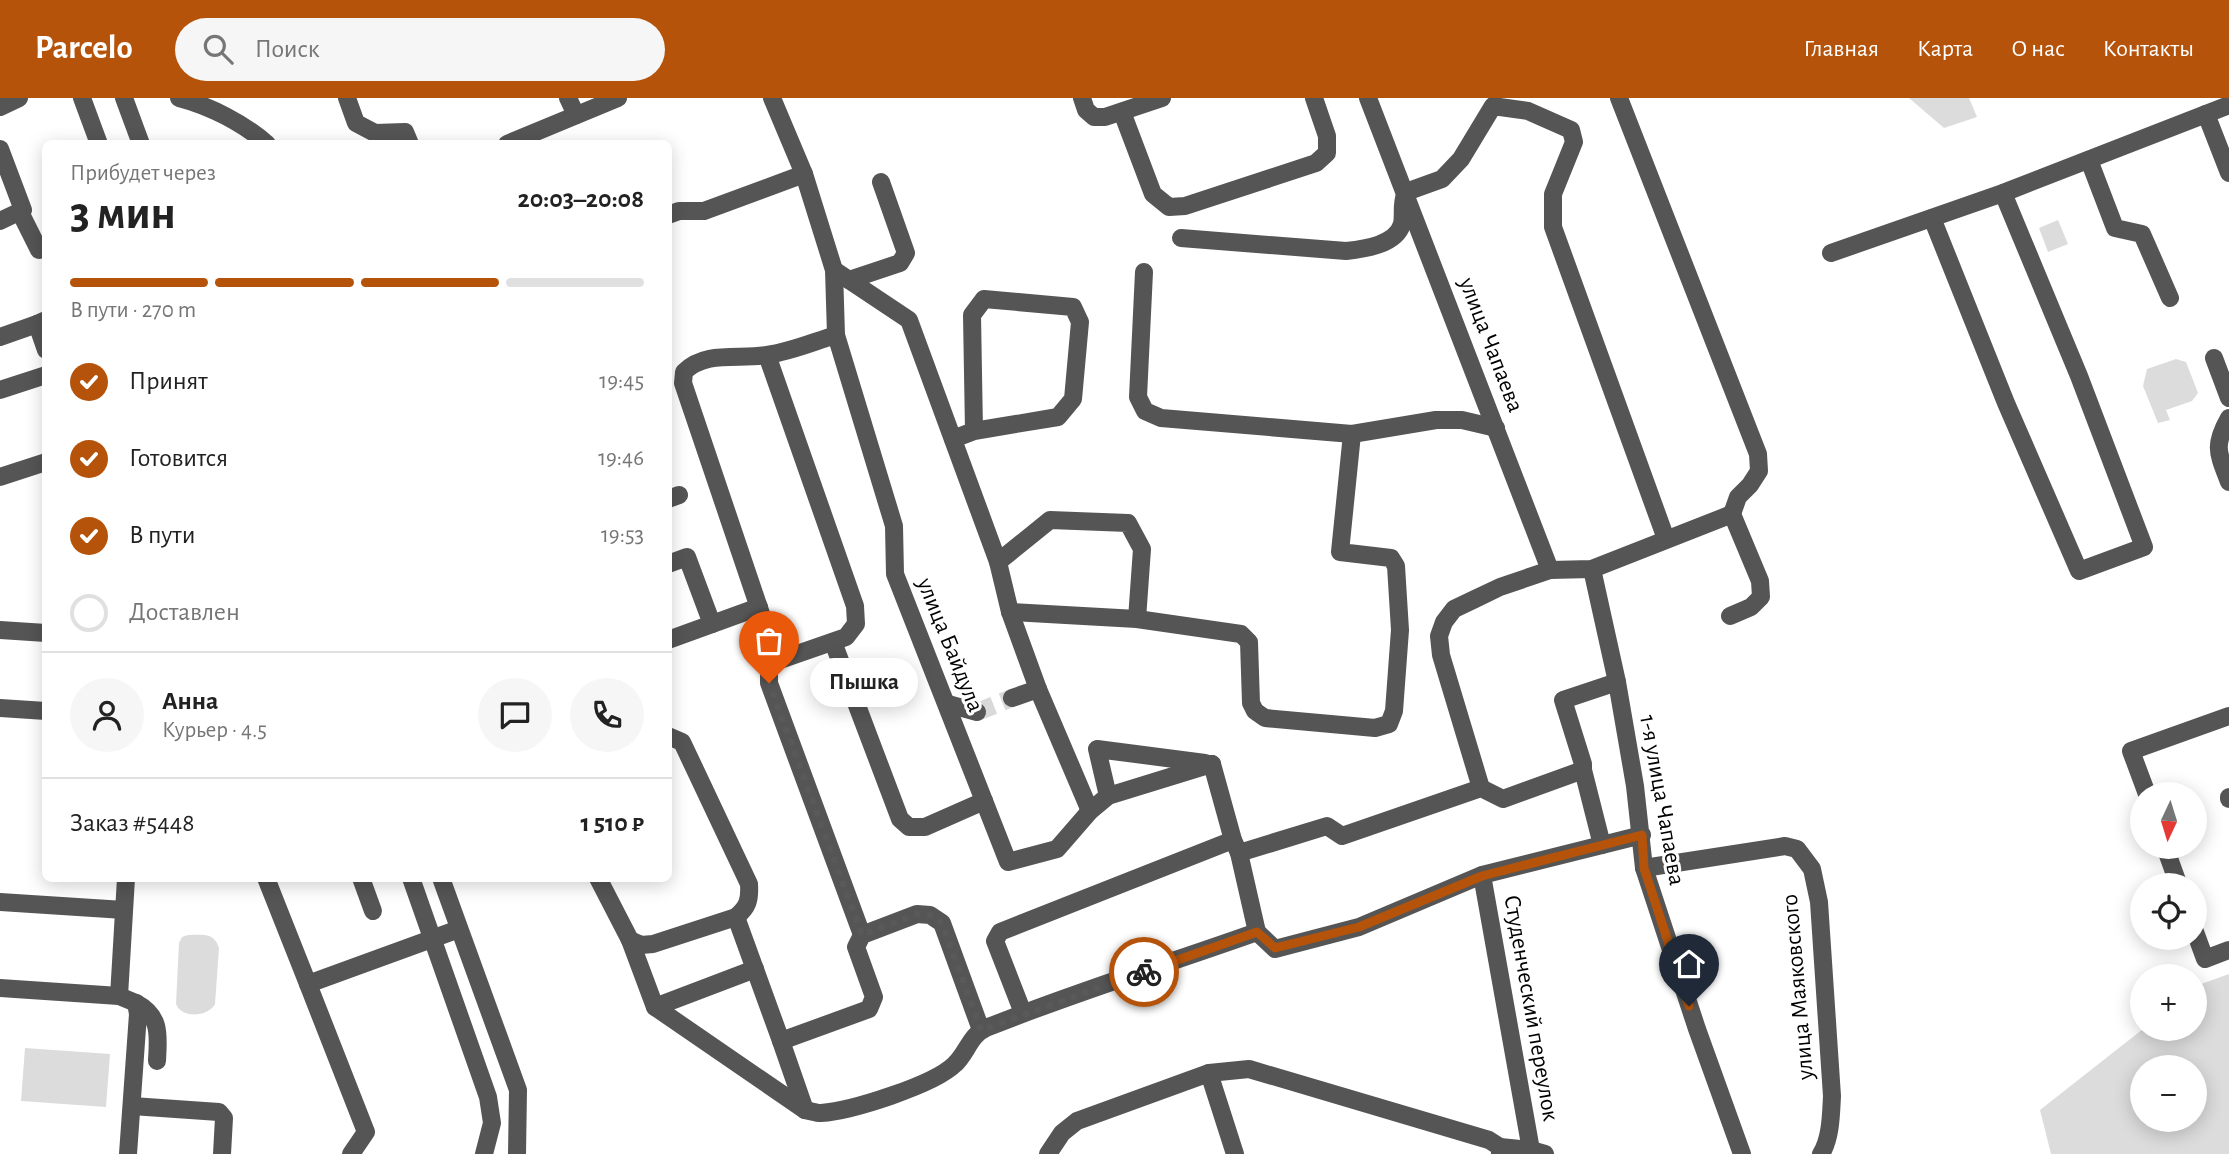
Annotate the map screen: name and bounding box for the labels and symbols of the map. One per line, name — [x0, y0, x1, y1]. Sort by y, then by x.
street label: улица Чапаева — [1454, 273, 1528, 416]
street label: улица Байдула — [912, 574, 988, 715]
pin — [739, 611, 799, 683]
callout: Пышка — [811, 658, 920, 708]
street label: 1-я улица Чапаева — [1635, 713, 1689, 887]
north arrow — [2130, 782, 2207, 859]
street label: Студенческий переулок — [1499, 893, 1563, 1123]
street label: улица Маяковского — [1778, 893, 1818, 1082]
pin — [1659, 934, 1719, 1006]
courier — [1109, 937, 1179, 1007]

